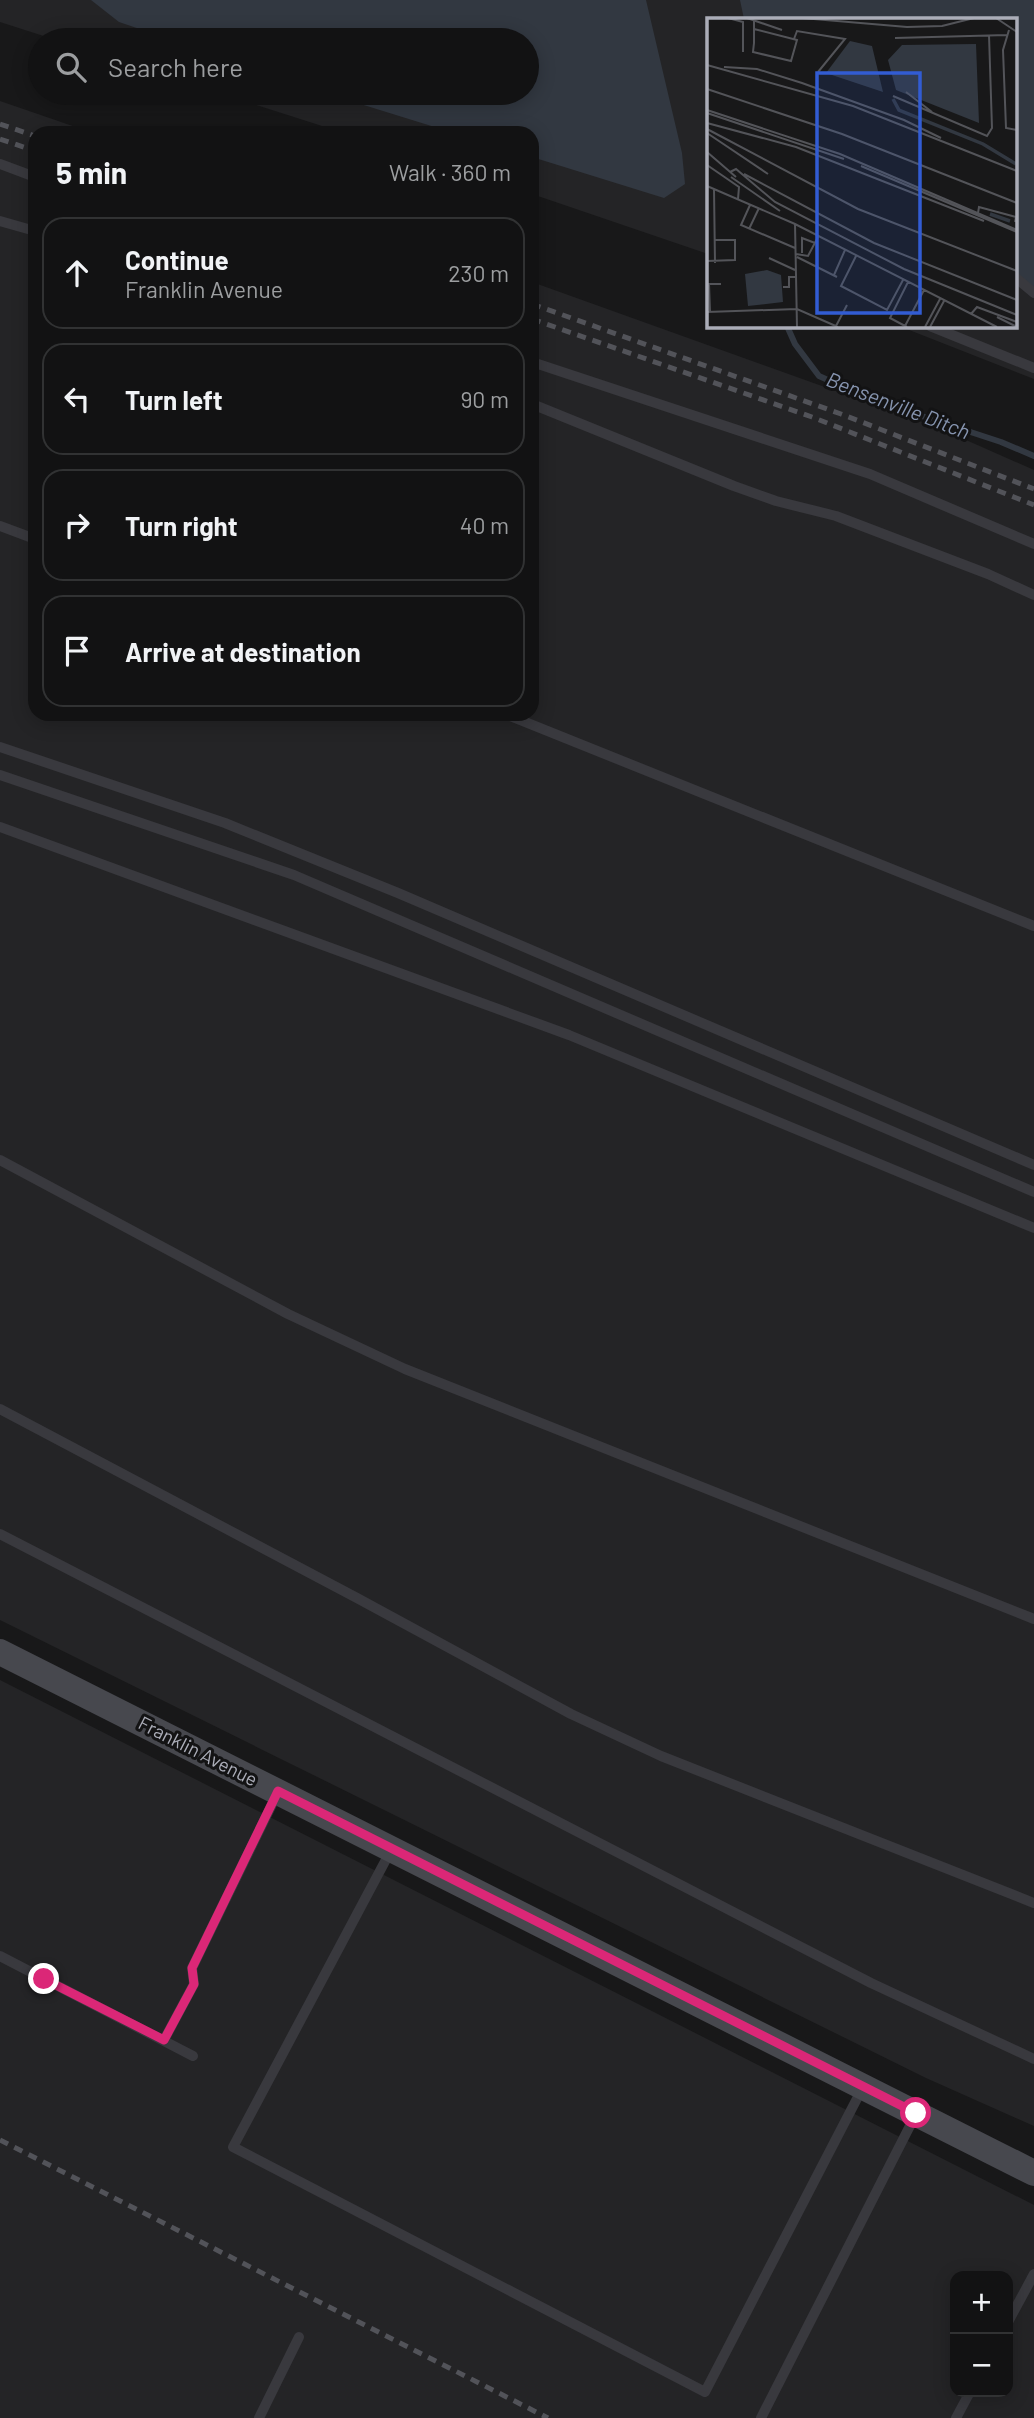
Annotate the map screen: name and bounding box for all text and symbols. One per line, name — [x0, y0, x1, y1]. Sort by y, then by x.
inset map — [707, 18, 1016, 327]
search box — [28, 28, 539, 105]
icon: search — [52, 48, 90, 86]
text: Search here — [108, 51, 243, 82]
text: 5 min — [56, 154, 127, 190]
text: Walk · 360 m — [389, 158, 511, 186]
text: Continue — [125, 244, 229, 275]
icon: ahead — [58, 254, 96, 292]
text: 230 m — [448, 259, 509, 287]
text: Franklin Avenue — [125, 275, 283, 303]
water label: Bensenville Ditch — [823, 366, 974, 443]
icon: left — [58, 380, 96, 418]
text: Turn left — [125, 384, 223, 415]
text: 90 m — [460, 385, 509, 413]
icon: right — [58, 506, 96, 544]
text: Turn right — [125, 510, 238, 541]
text: 40 m — [460, 511, 509, 539]
icon: arrive — [58, 632, 96, 670]
text: Arrive at destination — [125, 636, 361, 667]
street label: Franklin Avenue — [135, 1711, 262, 1790]
route end — [28, 1963, 59, 1994]
route start — [900, 2097, 931, 2128]
map controls — [950, 2271, 1013, 2397]
button: + — [950, 2271, 1013, 2334]
button: − — [950, 2334, 1013, 2397]

